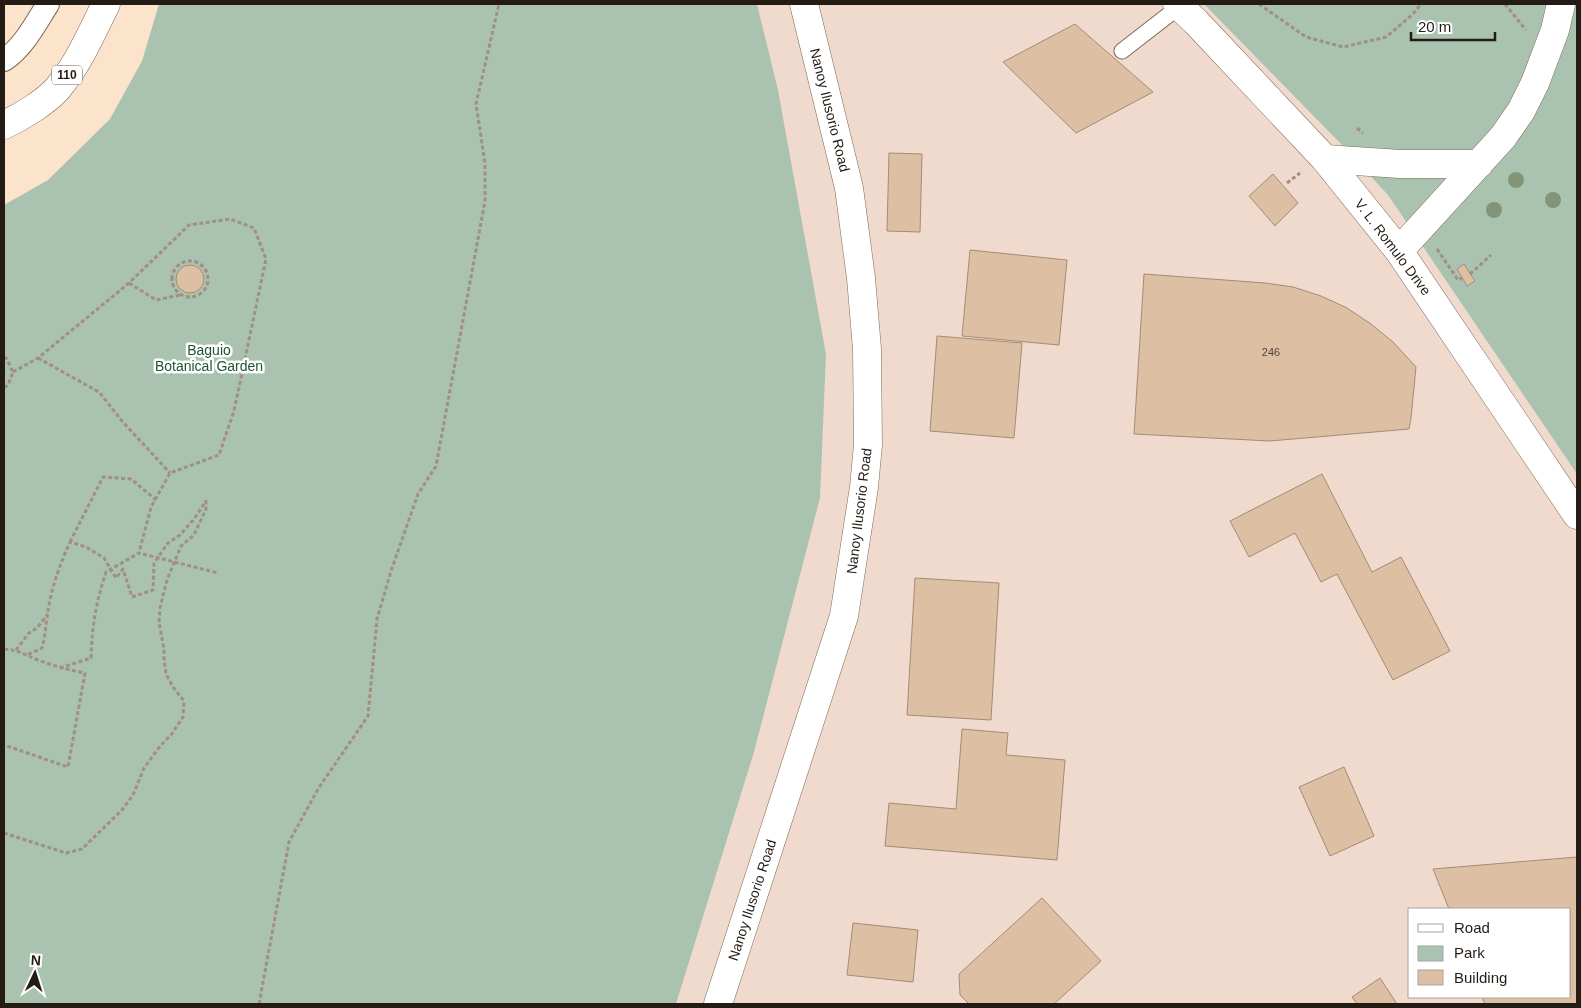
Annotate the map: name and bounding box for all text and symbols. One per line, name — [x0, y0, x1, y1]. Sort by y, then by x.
scale bar — [1411, 10, 1495, 42]
text: 20 m — [1418, 18, 1451, 35]
street label: Nanoy Ilusorio Road — [807, 47, 853, 173]
road number: 110 — [52, 66, 82, 84]
street label: V. L. Romulo Drive — [1352, 196, 1434, 298]
park label: Baguio Botanical Garden — [155, 342, 263, 374]
house number: 246 — [1262, 346, 1280, 358]
street label: Nanoy Ilusorio Road — [843, 447, 875, 575]
street label: Nanoy Ilusorio Road — [725, 837, 779, 963]
legend — [1408, 908, 1571, 998]
text: Road — [1454, 919, 1490, 936]
text: Park — [1454, 944, 1485, 961]
north arrow — [10, 948, 60, 998]
text: N — [30, 952, 42, 968]
text: Building — [1454, 969, 1507, 986]

